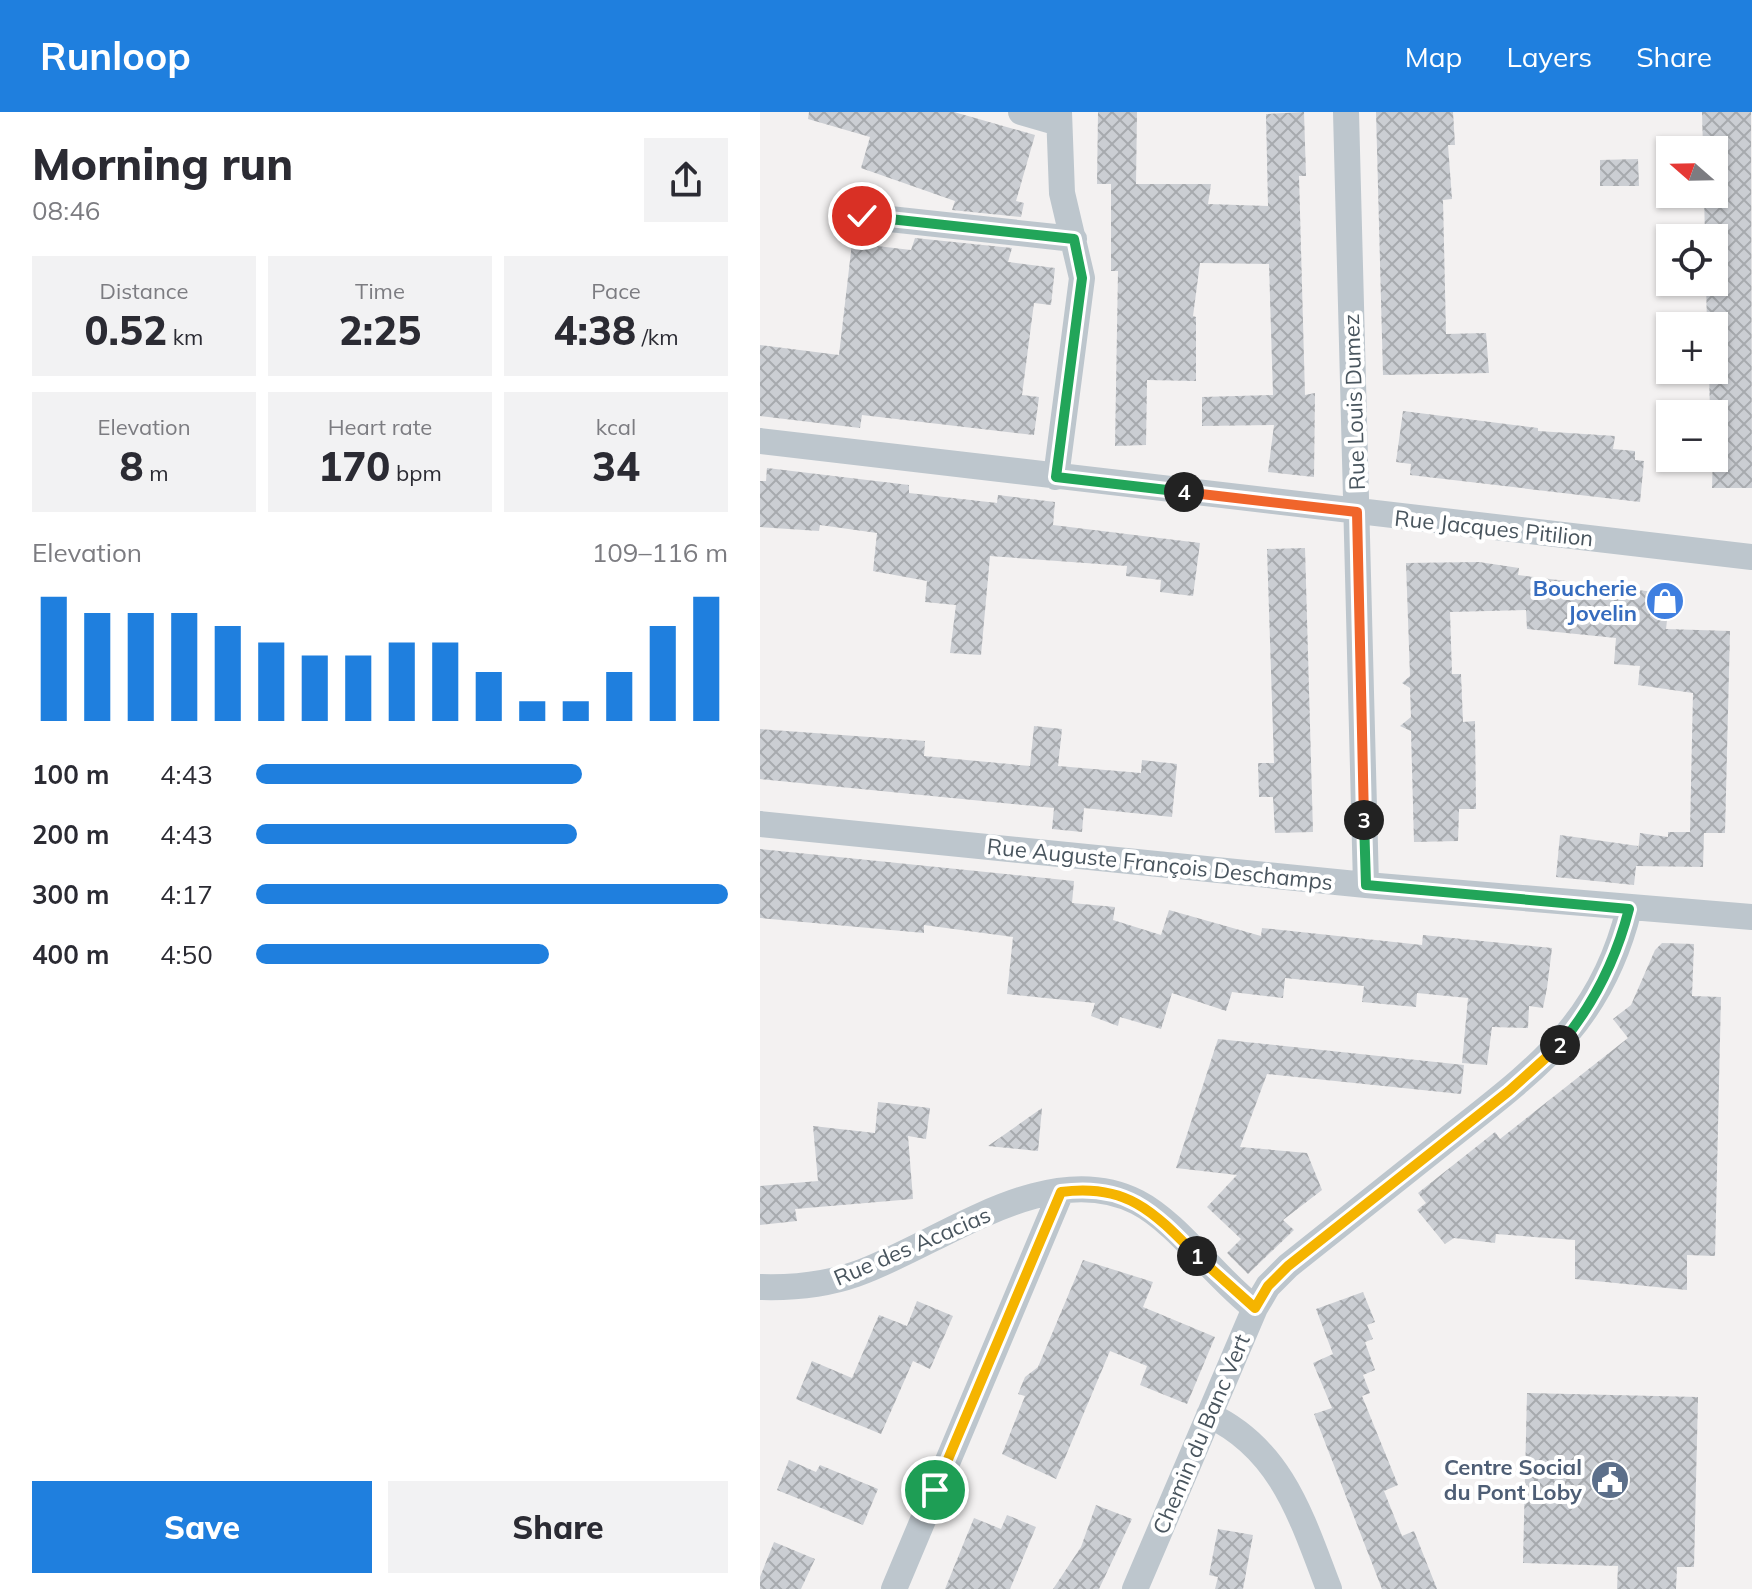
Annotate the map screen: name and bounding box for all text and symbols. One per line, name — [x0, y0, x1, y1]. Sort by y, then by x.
text: Runloop — [40, 32, 191, 80]
text: Map — [1405, 39, 1462, 74]
text: Layers — [1506, 39, 1592, 74]
text: Share — [1636, 39, 1712, 74]
text: Morning run — [32, 136, 293, 191]
north arrow — [1656, 136, 1728, 208]
map controls — [1656, 136, 1728, 472]
button: share — [644, 138, 728, 222]
pin — [828, 182, 896, 250]
text: 08:46 — [32, 194, 100, 227]
icon: check — [840, 194, 884, 238]
button: locate — [1656, 224, 1728, 296]
text: Distance — [100, 277, 188, 305]
text: Time — [355, 277, 405, 305]
text: Pace — [591, 277, 641, 305]
text: 0.52 — [85, 305, 167, 355]
text: 2:25 — [339, 305, 421, 355]
text: 4:38 — [553, 305, 636, 355]
button: + — [1656, 312, 1728, 384]
street label: Rue Louis Dumez — [1337, 313, 1371, 491]
text: km — [167, 323, 203, 351]
text: /km — [636, 323, 679, 351]
button: − — [1656, 400, 1728, 472]
text: Elevation — [97, 413, 191, 441]
text: Heart rate — [328, 413, 432, 441]
text: kcal — [596, 413, 636, 441]
text: 8 — [119, 441, 143, 491]
text: 170 — [318, 441, 390, 491]
text: 34 — [592, 441, 640, 491]
text: m — [143, 459, 169, 487]
text: bpm — [390, 459, 442, 487]
pin: 4 — [1164, 472, 1204, 512]
text: 4 — [1177, 478, 1191, 506]
street label: Rue Jacques Pitilion — [1393, 504, 1595, 552]
text: Elevation — [32, 536, 142, 569]
text: 109–116 m — [592, 536, 728, 569]
place label: Boucherie Jovelin — [1533, 574, 1637, 627]
shop icon: Boucherie Jovelin — [1644, 580, 1686, 622]
text: 100 m — [32, 758, 109, 791]
text: 4:43 — [160, 758, 213, 791]
pin: 3 — [1344, 800, 1384, 840]
text: 3 — [1357, 806, 1371, 834]
text: 200 m — [32, 818, 109, 851]
text: 4:43 — [160, 818, 213, 851]
street label: Rue Auguste François Deschamps — [986, 832, 1334, 896]
text: 300 m — [32, 878, 109, 911]
text: 4:17 — [160, 878, 213, 911]
text: 400 m — [32, 938, 109, 971]
text: 4:50 — [160, 938, 213, 971]
pin: 2 — [1540, 1025, 1580, 1065]
text: 2 — [1553, 1031, 1567, 1059]
street label: Rue des Acacias — [829, 1200, 995, 1292]
pin: 1 — [1177, 1236, 1217, 1276]
text: 1 — [1190, 1242, 1204, 1270]
street label: Chemin du Banc Vert — [1146, 1329, 1256, 1538]
place label: Centre Social du Pont Loby — [1444, 1453, 1582, 1506]
pin — [901, 1456, 969, 1524]
public building icon: Centre Social du Pont Loby — [1589, 1459, 1631, 1501]
icon: arrive — [913, 1468, 957, 1512]
button: Save — [32, 1481, 372, 1573]
button: Share — [388, 1481, 728, 1573]

